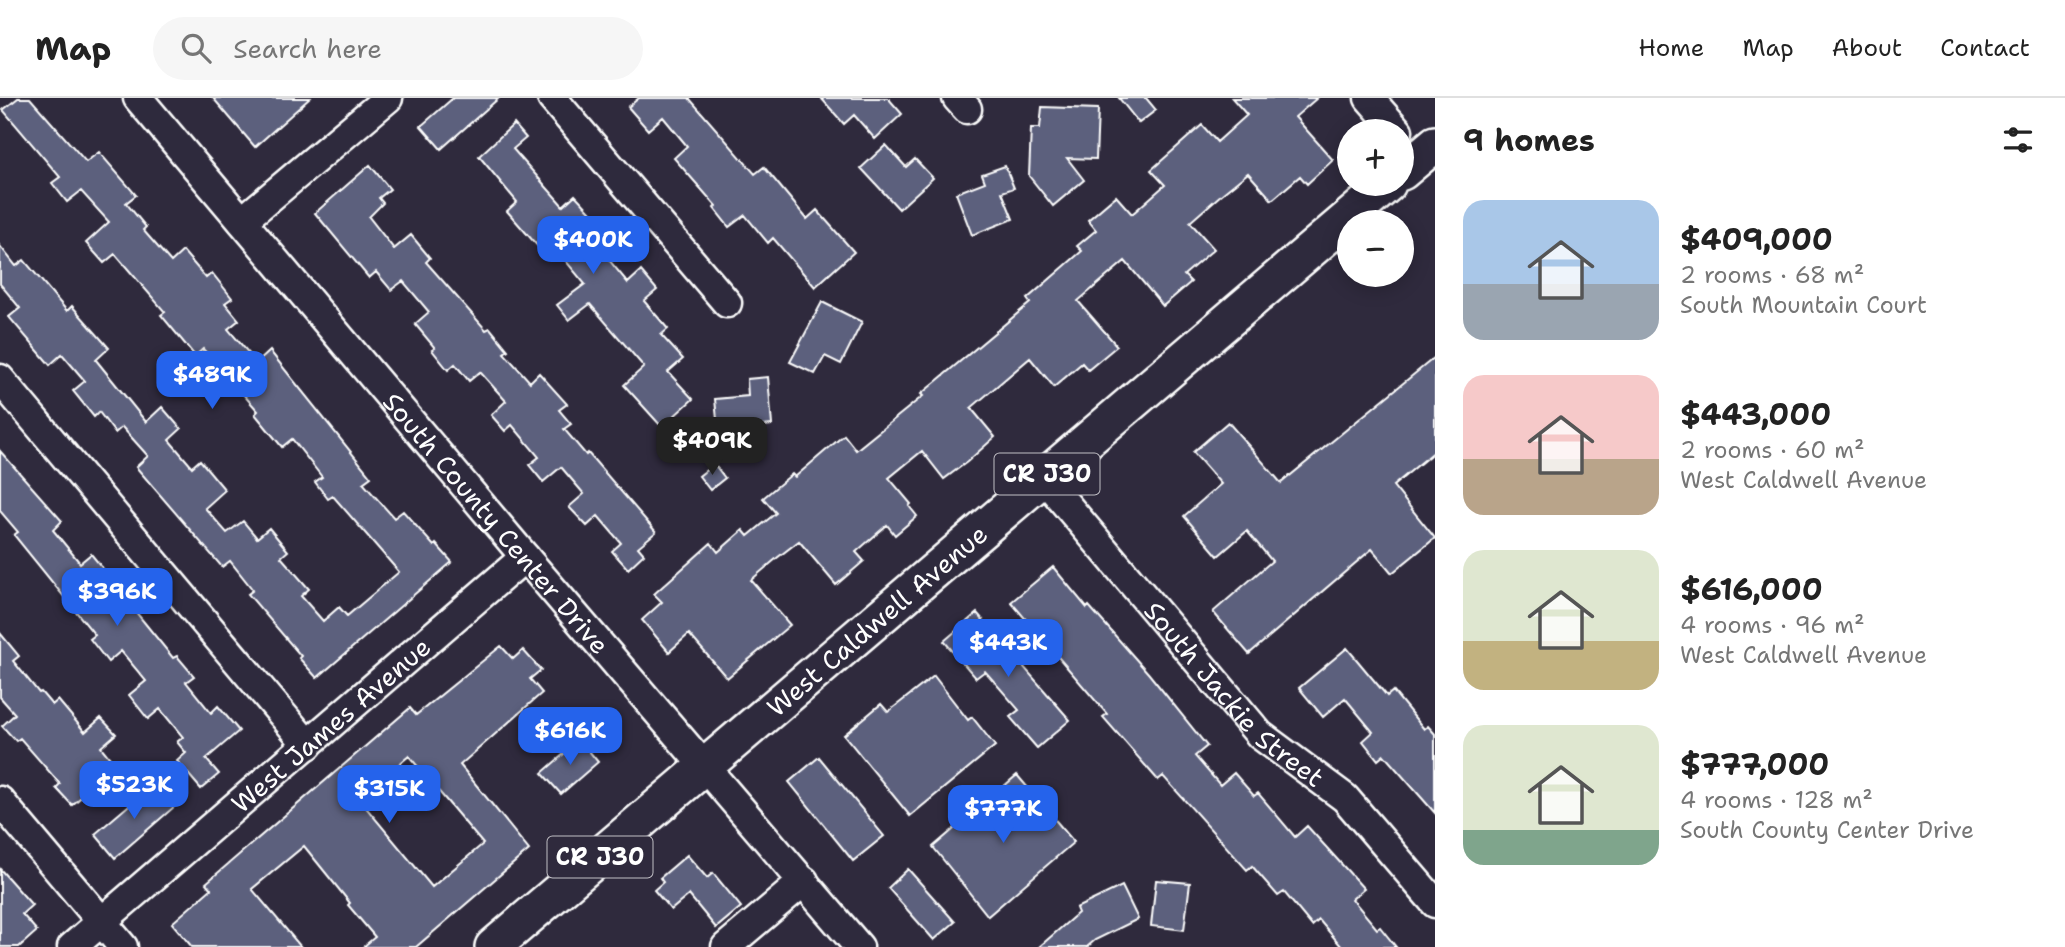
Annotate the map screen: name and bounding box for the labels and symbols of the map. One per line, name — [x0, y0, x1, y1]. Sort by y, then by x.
pin: $400K — [544, 216, 642, 276]
pin: $489K — [163, 352, 261, 411]
street label: South County Center Drive — [376, 385, 618, 661]
pin: $409K — [663, 418, 761, 477]
road number: CR J30 — [995, 454, 1100, 494]
street label: West Caldwell Avenue — [759, 516, 994, 724]
pin: $396K — [68, 568, 166, 628]
street label: South Jackie Street — [1137, 593, 1331, 794]
pin: $443K — [959, 620, 1057, 679]
street label: West James Avenue — [223, 629, 438, 820]
pin: $616K — [521, 708, 619, 767]
pin: $523K — [85, 762, 183, 821]
pin: $315K — [340, 766, 438, 825]
pin: $777K — [954, 786, 1052, 845]
road number: CR J30 — [548, 836, 652, 878]

